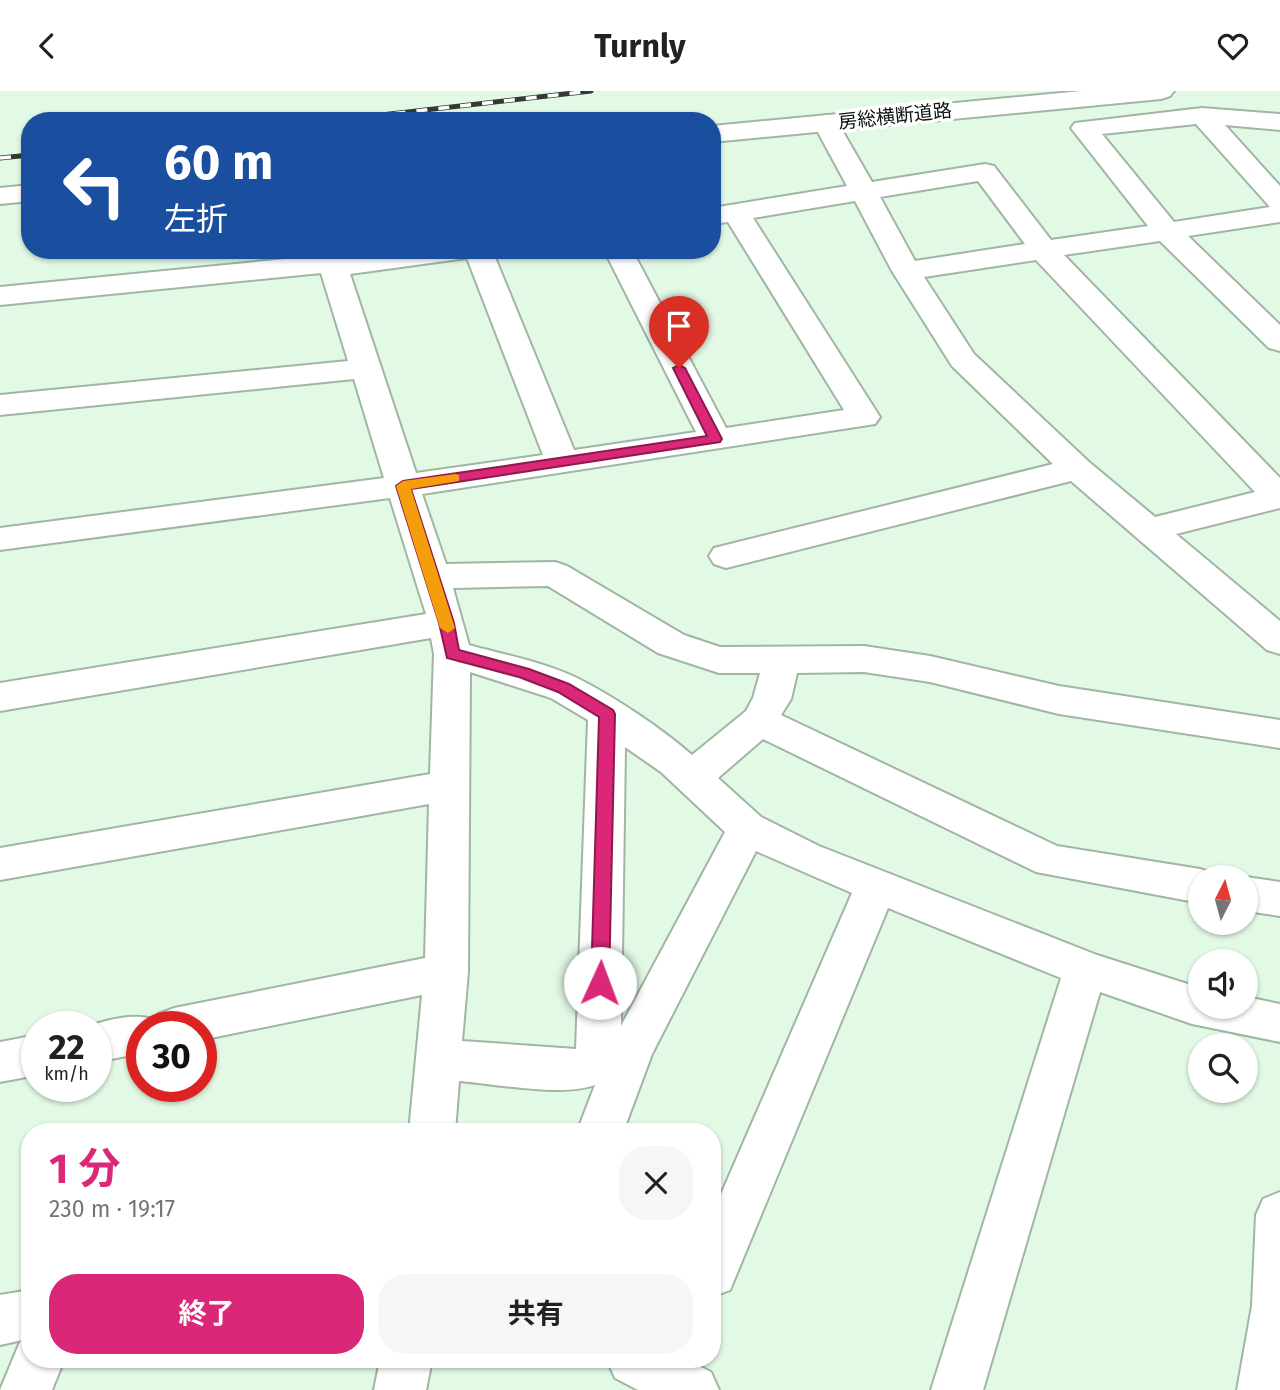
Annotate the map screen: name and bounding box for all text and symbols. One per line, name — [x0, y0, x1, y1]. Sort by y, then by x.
icon: back — [28, 27, 66, 65]
text: Turnly — [594, 27, 686, 65]
icon: heart — [1214, 27, 1252, 65]
street label: 房総横断道路 — [837, 99, 953, 133]
text: 60 m — [164, 133, 273, 192]
icon: left — [49, 140, 140, 231]
text: 左折 — [164, 200, 228, 238]
pin — [649, 296, 709, 368]
icon: arrive — [660, 307, 698, 345]
north arrow — [1188, 865, 1258, 935]
map controls — [1188, 865, 1258, 1103]
position arrow — [563, 946, 637, 1020]
button: sound — [1188, 949, 1258, 1019]
speed limit sign: 30 — [126, 1011, 217, 1102]
text: 22 — [48, 1026, 85, 1068]
button: search — [1188, 1033, 1258, 1103]
text: km/h — [44, 1063, 89, 1085]
text: 1 分 — [49, 1144, 120, 1194]
button: close — [619, 1146, 693, 1220]
text: 230 m · 19:17 — [49, 1195, 175, 1223]
button: 終了 — [49, 1274, 364, 1354]
button: 共有 — [378, 1274, 693, 1354]

